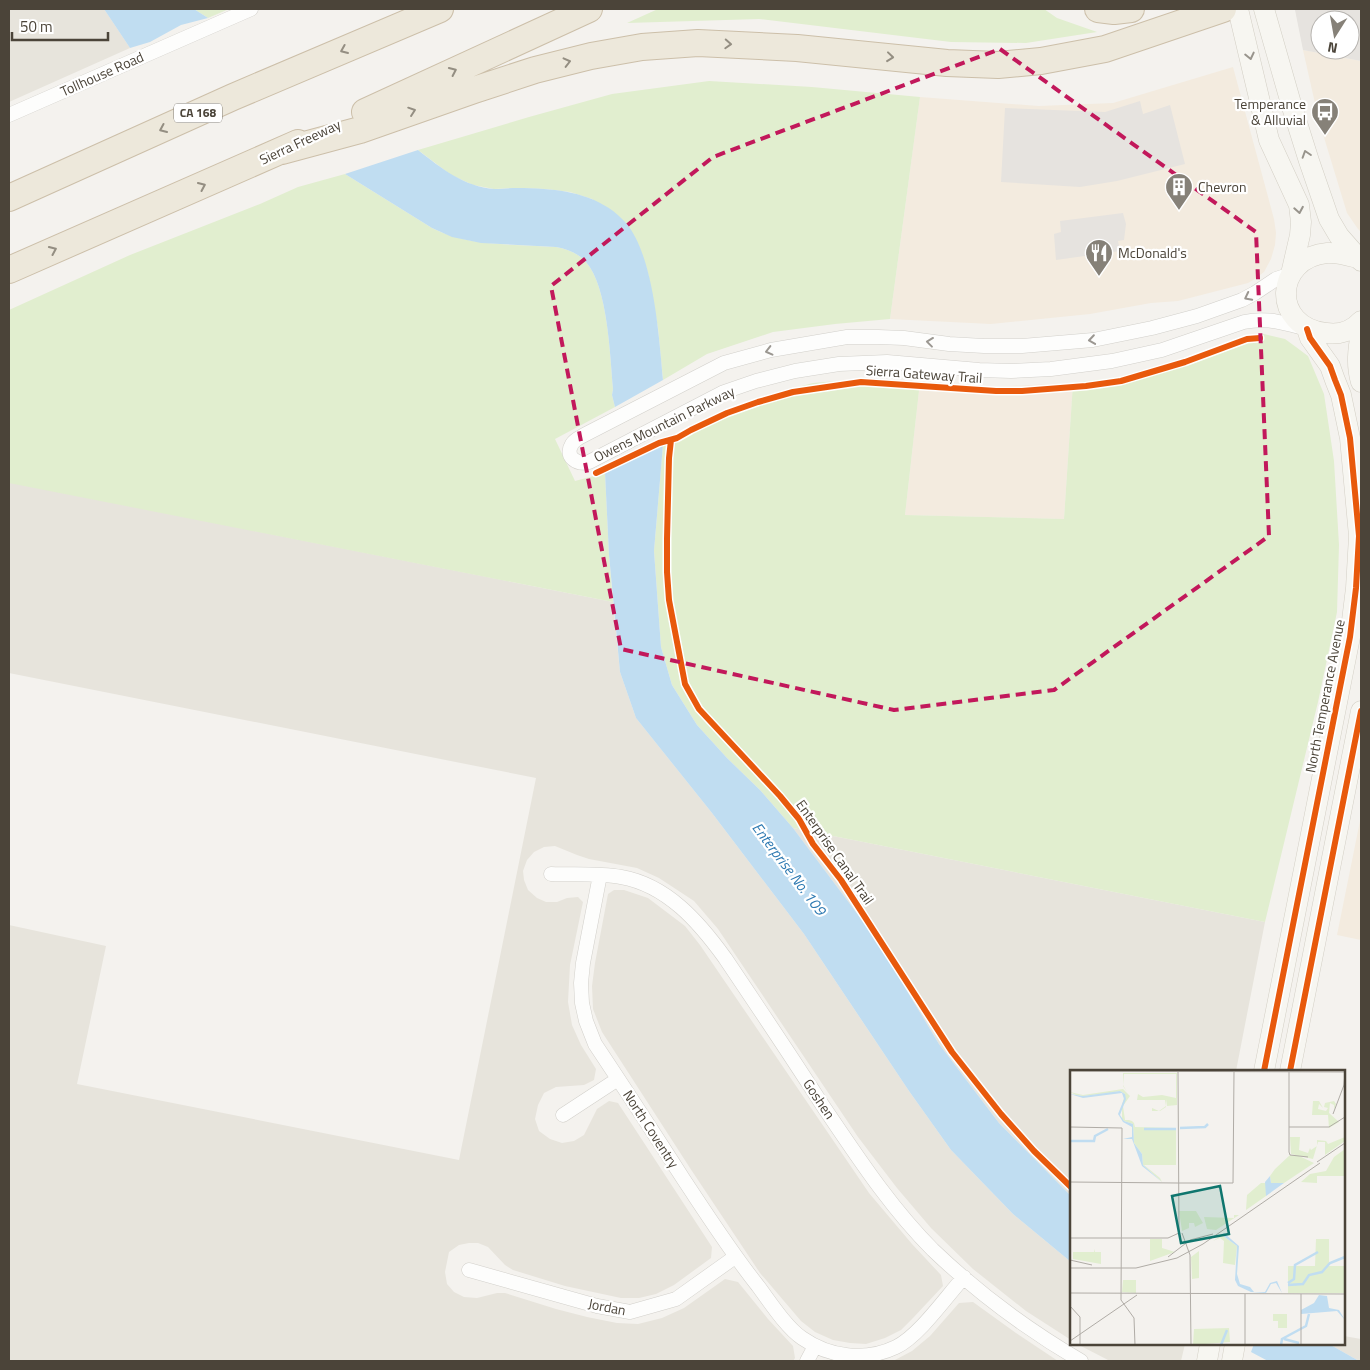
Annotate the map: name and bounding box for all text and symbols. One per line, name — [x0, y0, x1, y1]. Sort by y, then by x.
scale bar — [12, 10, 109, 42]
north arrow — [1310, 10, 1360, 60]
text: 50 m — [20, 15, 53, 38]
text: N — [1326, 37, 1339, 59]
one-way arrow — [724, 39, 732, 50]
one-way arrow — [340, 43, 349, 54]
street label: Tollhouse Road — [57, 46, 147, 101]
one-way arrow — [886, 51, 894, 62]
one-way arrow — [1244, 52, 1255, 61]
one-way arrow — [563, 57, 572, 68]
one-way arrow — [448, 67, 457, 77]
place label: Temperance & Alluvial — [1234, 93, 1306, 130]
bus stop icon: Temperance & Alluvial — [1310, 97, 1340, 136]
road number: CA 168 — [174, 104, 222, 122]
one-way arrow — [408, 107, 416, 117]
street label: Sierra Freeway — [256, 113, 344, 170]
one-way arrow — [159, 122, 168, 133]
one-way arrow — [1302, 150, 1312, 159]
building icon: Chevron — [1164, 172, 1194, 211]
place label: Chevron — [1198, 176, 1246, 197]
one-way arrow — [197, 181, 206, 192]
one-way arrow — [1294, 205, 1304, 214]
restaurant icon: McDonald's — [1084, 238, 1114, 277]
place label: McDonald's — [1118, 242, 1187, 263]
one-way arrow — [48, 246, 57, 257]
one-way arrow — [1244, 291, 1253, 301]
one-way arrow — [1087, 334, 1096, 344]
one-way arrow — [926, 337, 934, 347]
one-way arrow — [765, 345, 773, 355]
street label: Sierra Gateway Trail — [865, 359, 983, 388]
street label: Owens Mountain Parkway — [590, 380, 738, 467]
street label: North Temperance Avenue — [1299, 617, 1350, 774]
street label: Enterprise Canal Trail — [791, 795, 880, 908]
water label: Enterprise No. 109 — [747, 817, 832, 921]
inset map — [1070, 1070, 1345, 1345]
street label: Goshen — [798, 1074, 841, 1123]
street label: North Coventry — [618, 1085, 685, 1172]
street label: Jordan — [586, 1293, 628, 1320]

